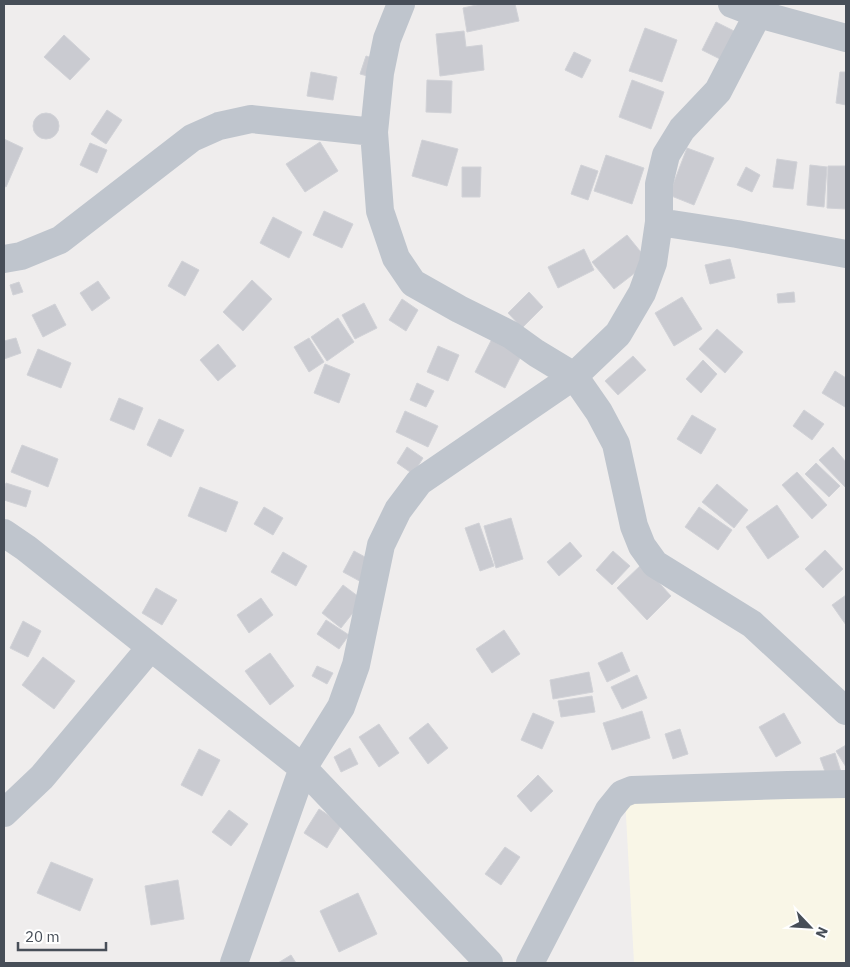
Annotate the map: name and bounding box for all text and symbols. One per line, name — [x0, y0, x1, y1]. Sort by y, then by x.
north arrow — [785, 902, 835, 952]
scale bar — [18, 920, 105, 952]
text: N — [811, 924, 832, 941]
text: 20 m — [25, 927, 60, 946]

